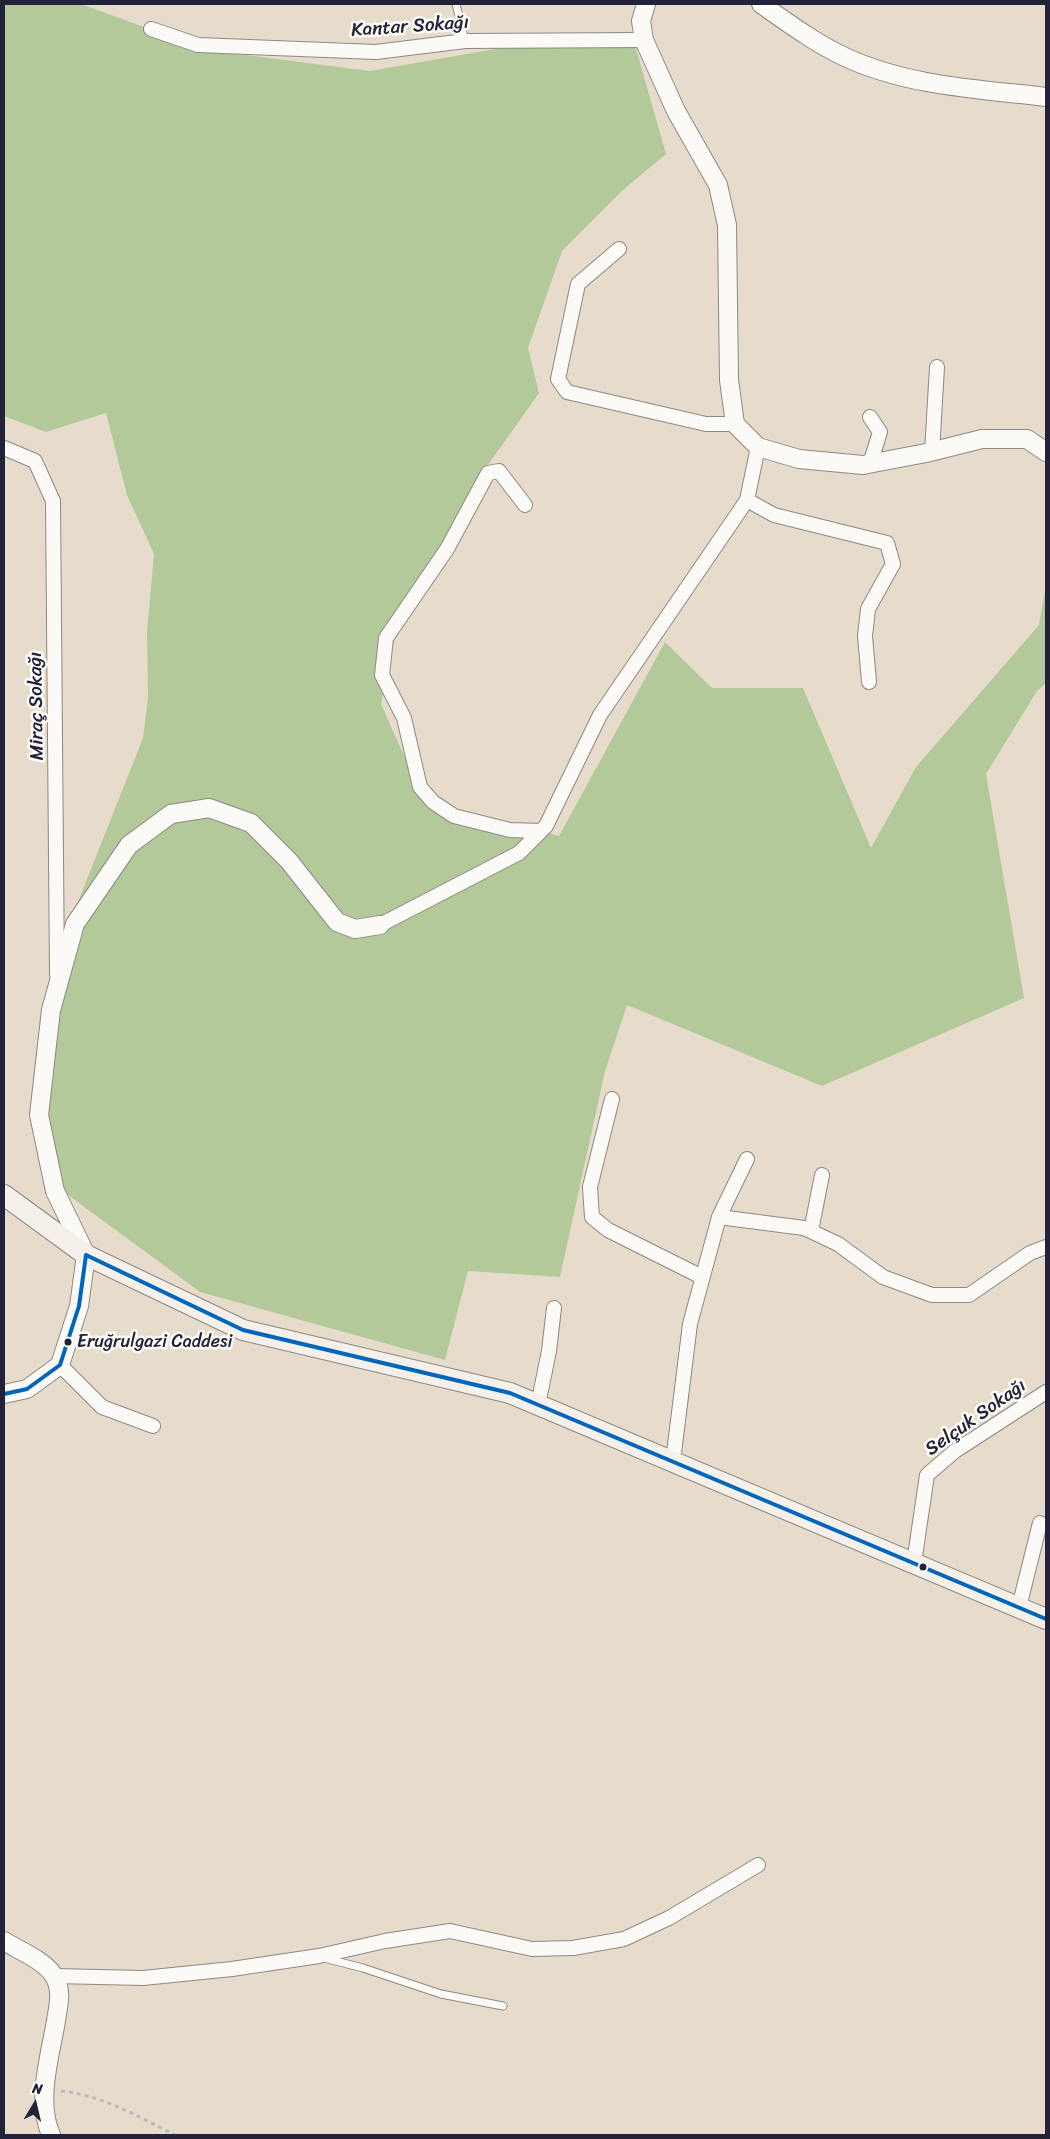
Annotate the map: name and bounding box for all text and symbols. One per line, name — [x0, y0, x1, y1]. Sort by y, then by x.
street label: Kantar Sokağı — [350, 12, 470, 42]
street label: Miraç Sokağı — [25, 652, 49, 760]
place label: Eruğrulgazi Caddesi — [77, 1331, 232, 1353]
marker: Eruğrulgazi Caddesi — [63, 1337, 73, 1347]
street label: Selçuk Sokağı — [921, 1375, 1031, 1461]
unlabelled marker — [918, 1562, 928, 1572]
text: N — [31, 2076, 44, 2102]
north arrow — [10, 2079, 60, 2129]

